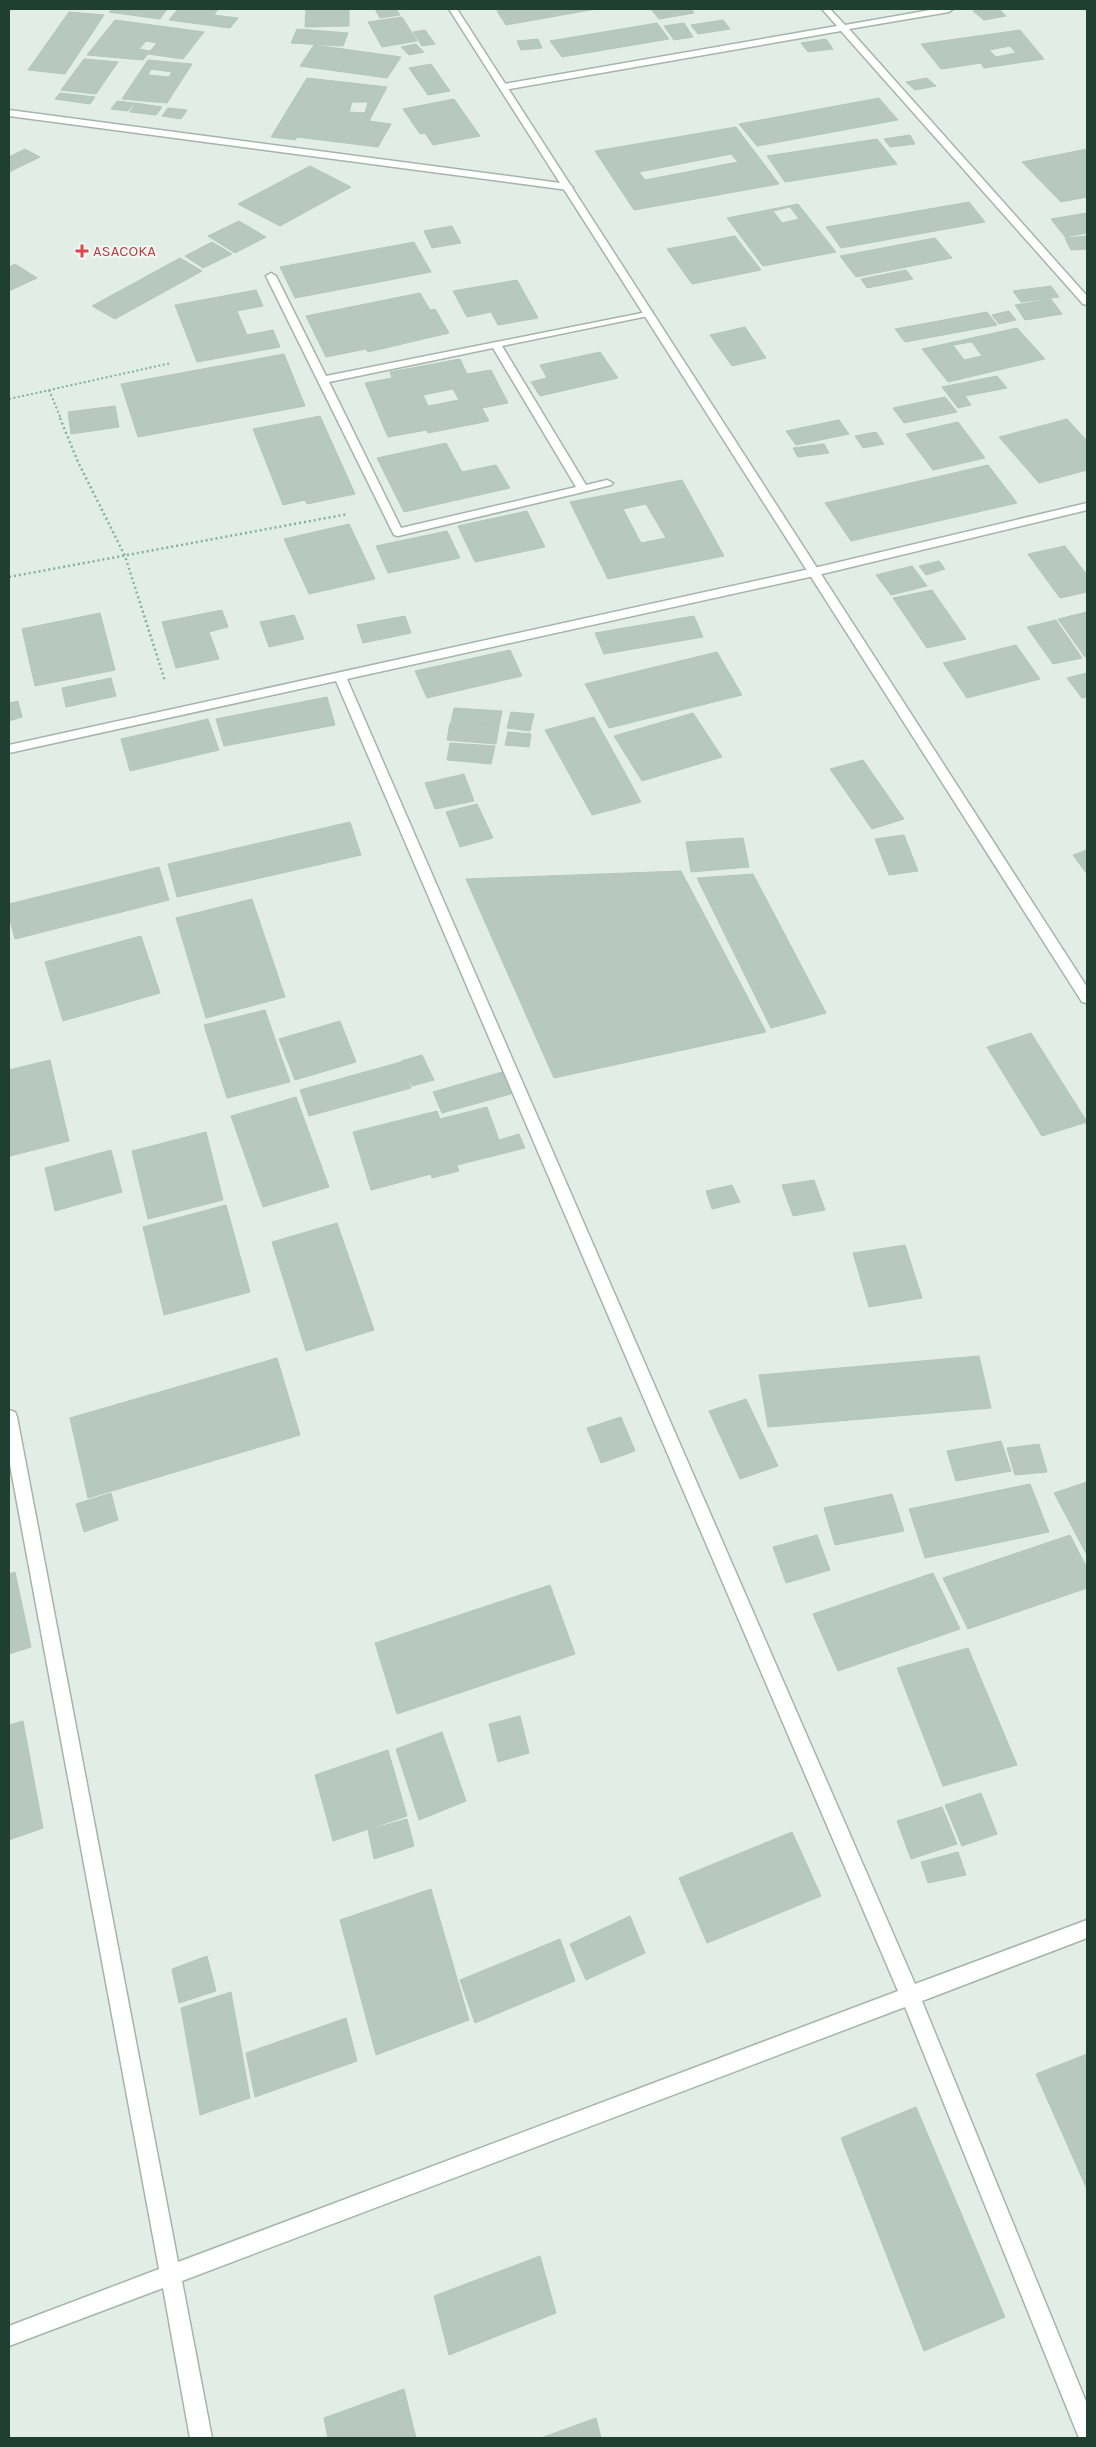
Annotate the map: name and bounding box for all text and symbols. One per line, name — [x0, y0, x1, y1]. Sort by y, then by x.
place label: ASACOKA — [93, 242, 156, 260]
marker: ASACOKA — [75, 244, 89, 258]

